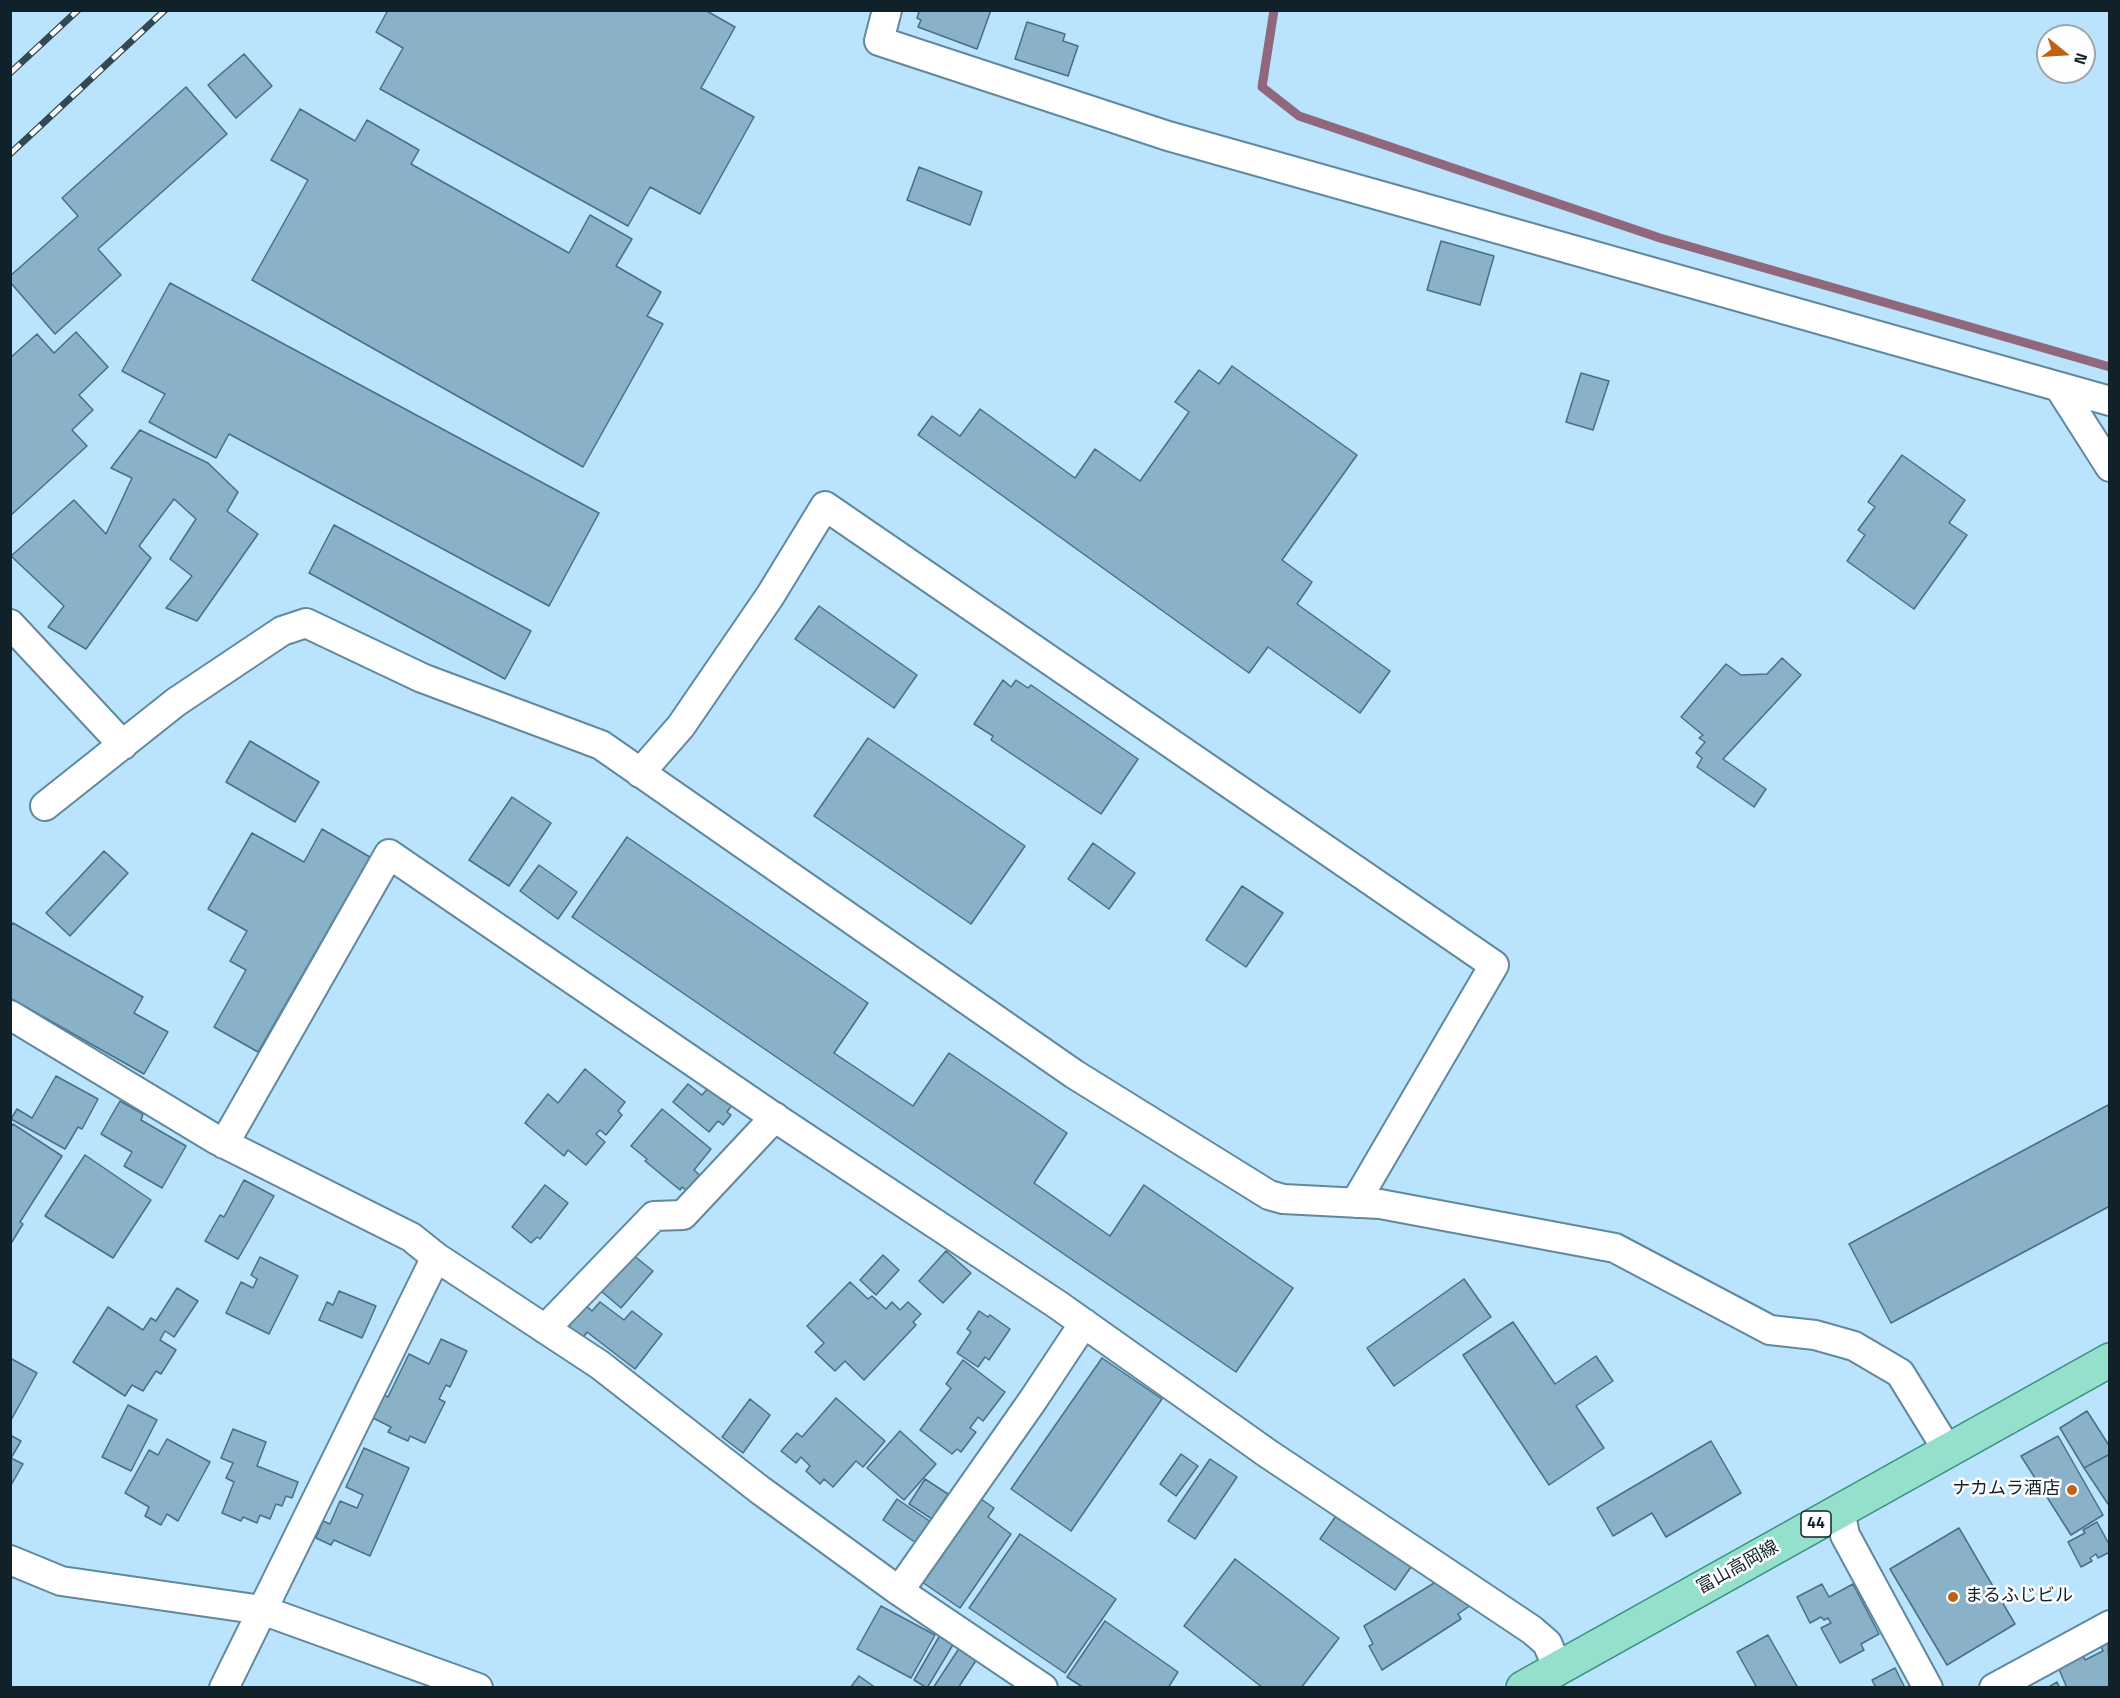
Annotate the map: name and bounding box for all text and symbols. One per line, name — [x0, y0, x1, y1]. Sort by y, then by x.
north arrow — [2036, 24, 2096, 84]
text: N — [2068, 50, 2094, 68]
place label: ナカムラ酒店 — [1952, 1479, 2060, 1501]
marker: ナカムラ酒店 — [2065, 1483, 2079, 1497]
road number: 44 — [1801, 1511, 1831, 1537]
street label: 富山高岡線 — [1693, 1537, 1783, 1599]
place label: まるふじビル — [1965, 1586, 2073, 1608]
marker: まるふじビル — [1946, 1590, 1960, 1604]

